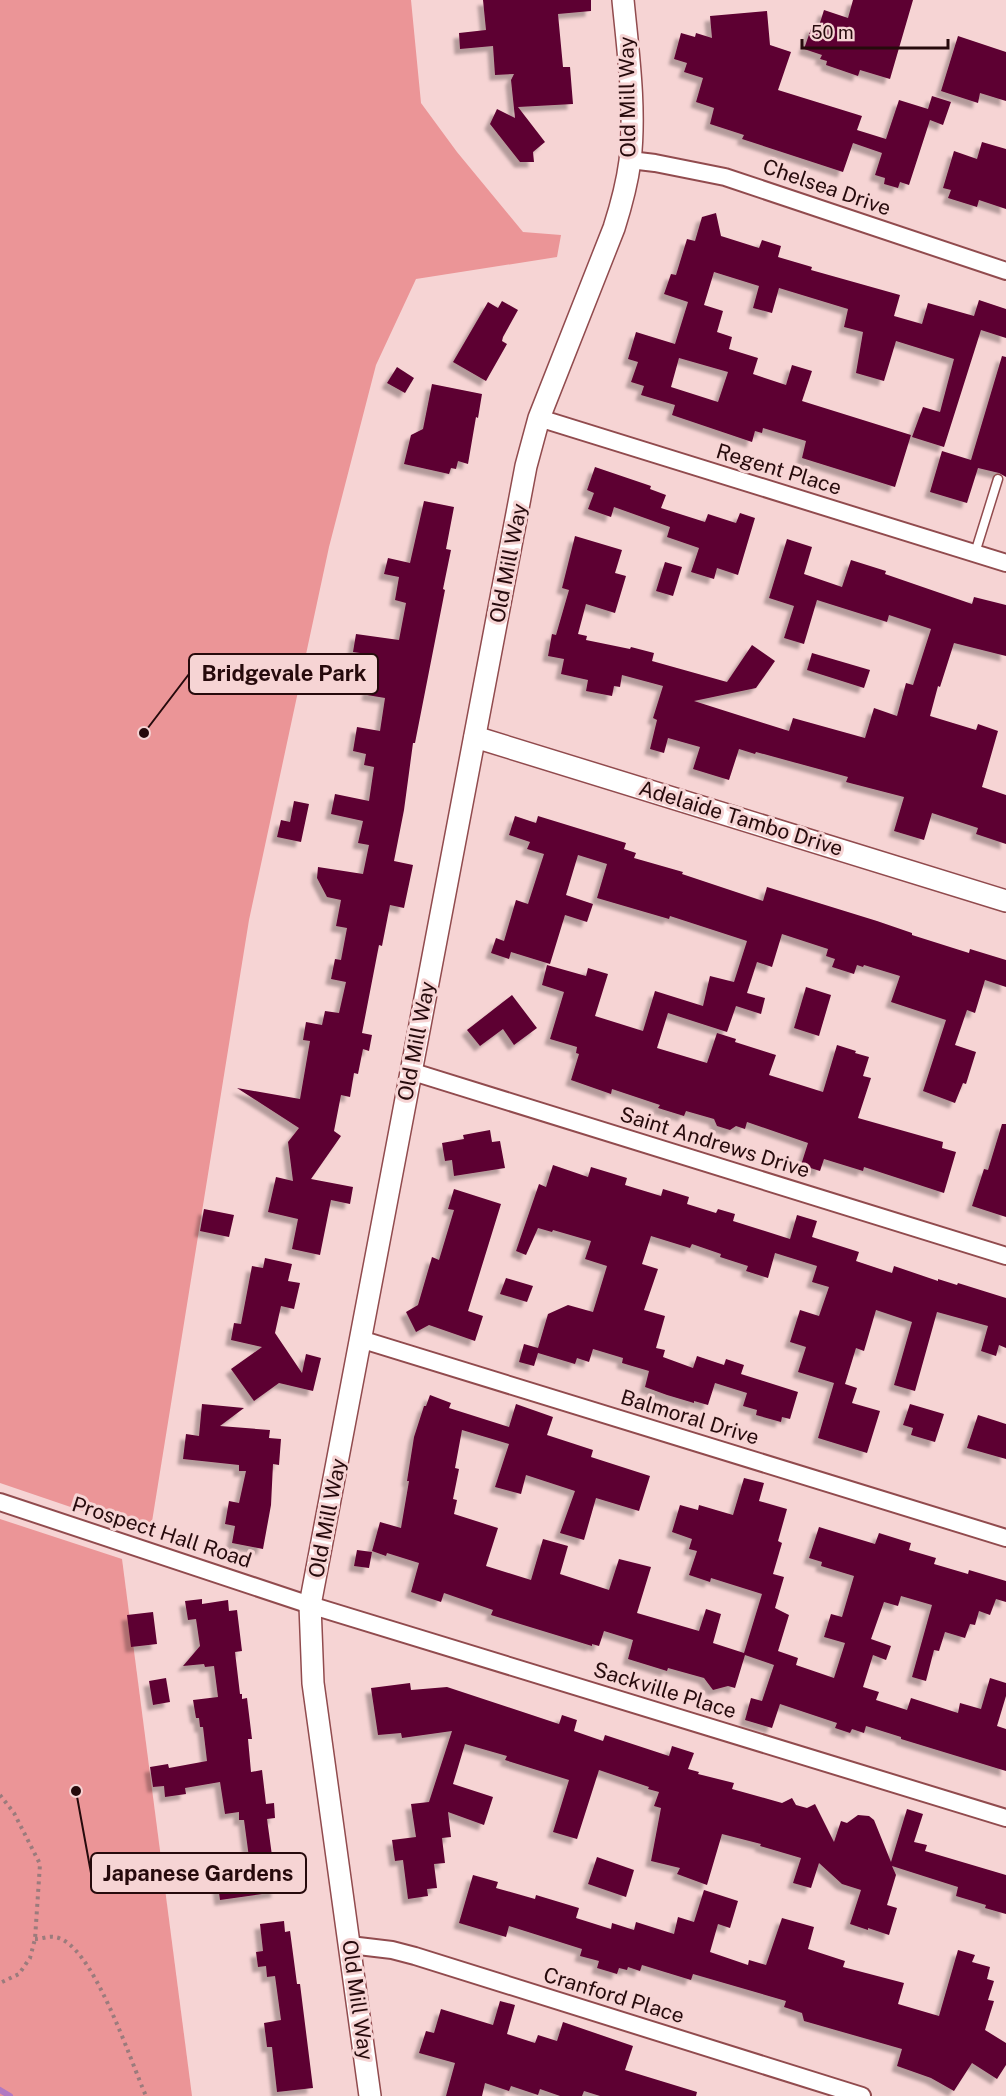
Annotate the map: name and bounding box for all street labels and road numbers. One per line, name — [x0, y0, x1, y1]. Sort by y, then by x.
street label: Old Mill Way — [613, 36, 641, 158]
street label: Chelsea Drive — [760, 153, 894, 221]
street label: Regent Place — [713, 438, 845, 500]
street label: Old Mill Way — [484, 501, 532, 625]
street label: Adelaide Tambo Drive — [636, 775, 846, 861]
street label: Old Mill Way — [392, 979, 440, 1103]
street label: Saint Andrews Drive — [617, 1101, 813, 1183]
street label: Balmoral Drive — [618, 1384, 762, 1450]
street label: Old Mill Way — [303, 1456, 351, 1580]
street label: Prospect Hall Road — [69, 1491, 255, 1573]
street label: Sackville Place — [591, 1656, 739, 1724]
street label: Old Mill Way — [337, 1938, 379, 2062]
street label: Cranford Place — [541, 1962, 687, 2028]

